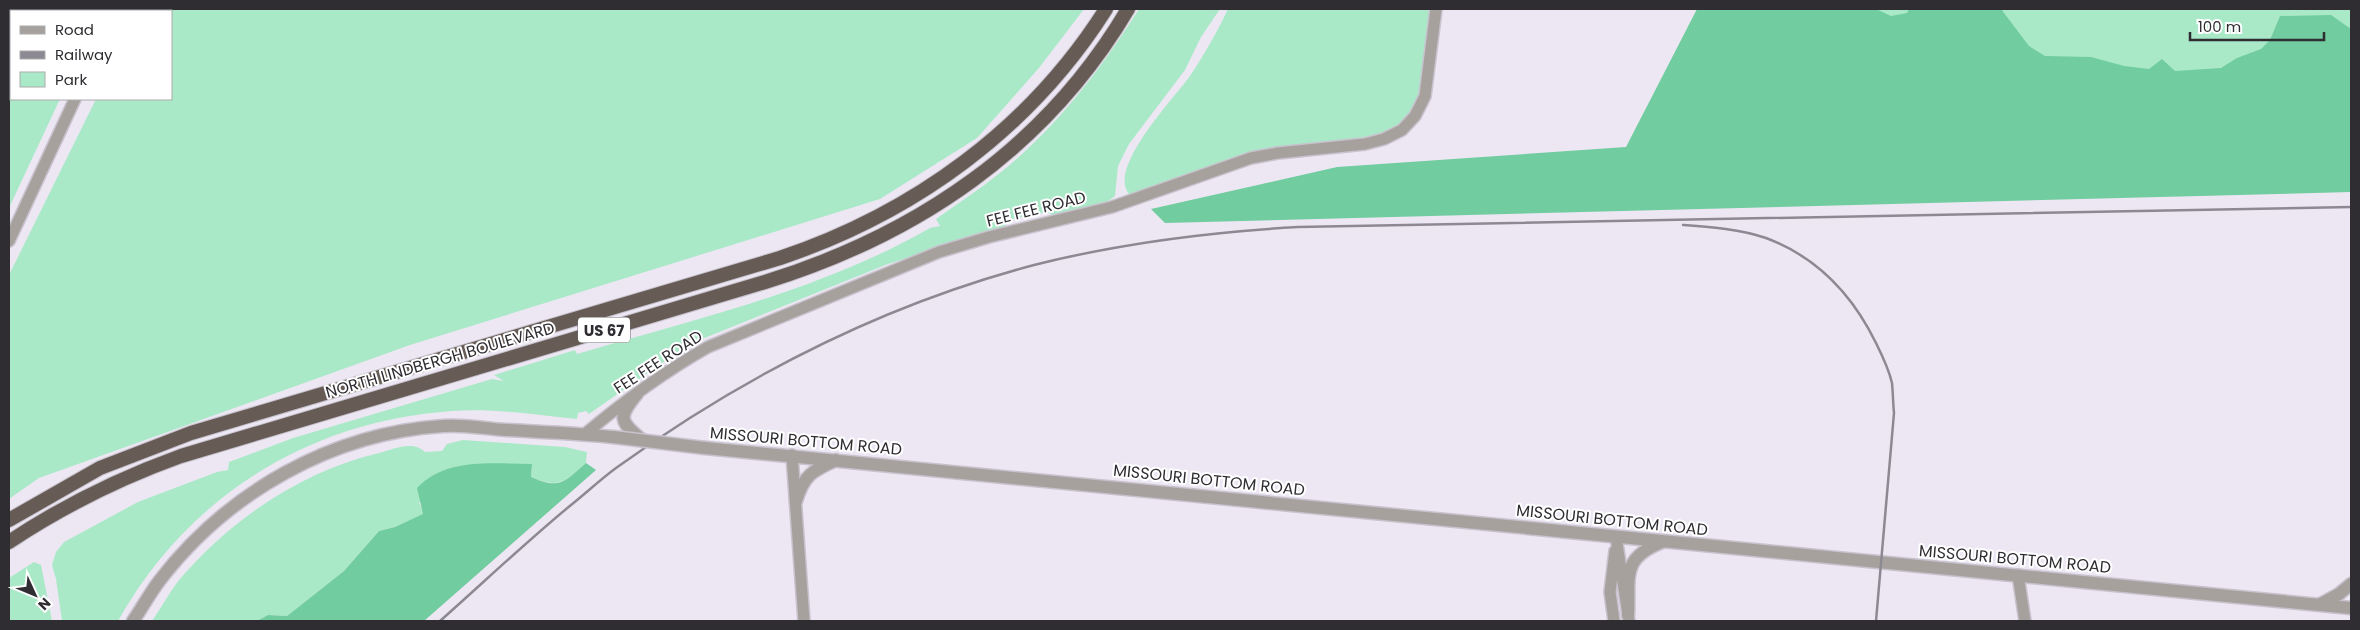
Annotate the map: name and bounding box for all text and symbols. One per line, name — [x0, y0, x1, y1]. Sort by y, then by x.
legend — [10, 10, 172, 100]
scale bar — [2190, 10, 2324, 42]
text: 100 m — [2198, 16, 2241, 37]
text: Road — [55, 19, 94, 40]
text: Railway — [55, 44, 113, 65]
text: Park — [55, 69, 87, 90]
street label: FEE FEE ROAD — [984, 186, 1088, 232]
street label: NORTH LINDBERGH BOULEVARD — [323, 316, 557, 404]
road number: US 67 — [578, 318, 630, 342]
street label: FEE FEE ROAD — [609, 325, 707, 399]
street label: MISSOURI BOTTOM ROAD — [709, 421, 903, 461]
street label: MISSOURI BOTTOM ROAD — [1112, 459, 1306, 501]
street label: MISSOURI BOTTOM ROAD — [1515, 499, 1709, 541]
street label: MISSOURI BOTTOM ROAD — [1918, 539, 2112, 579]
north arrow — [10, 570, 60, 620]
text: N — [34, 593, 55, 615]

